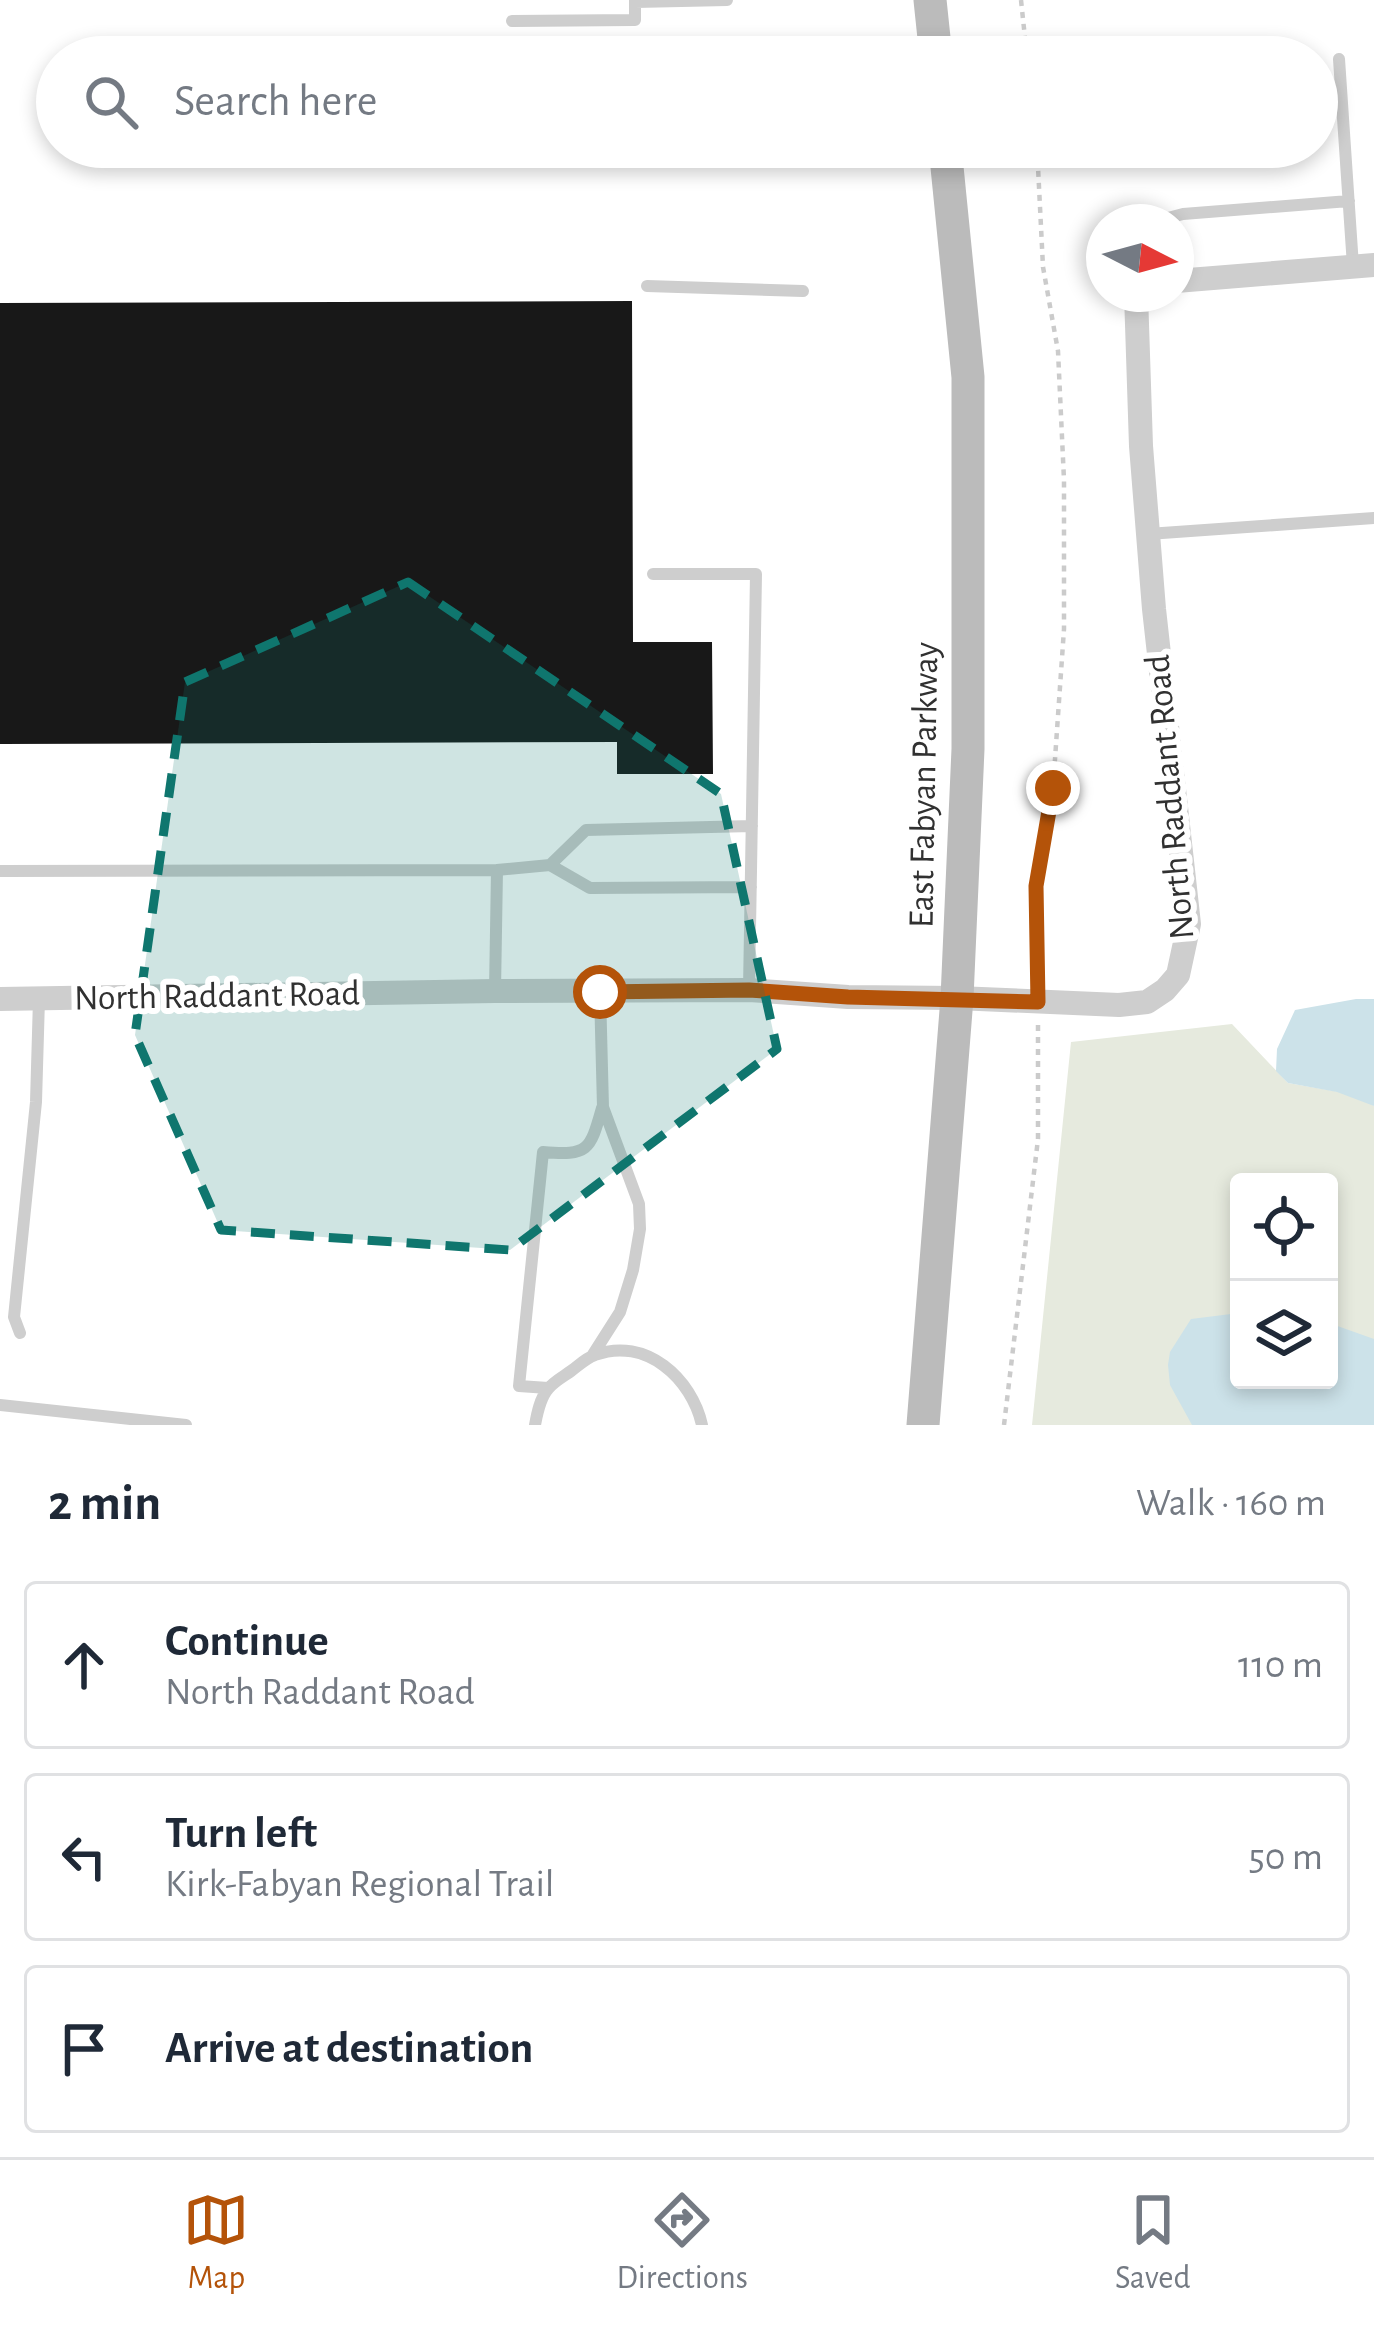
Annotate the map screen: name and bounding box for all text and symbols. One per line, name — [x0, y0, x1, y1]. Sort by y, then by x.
search box — [36, 36, 1338, 168]
icon: search — [78, 69, 144, 135]
text: Search here — [174, 79, 377, 124]
north arrow — [1086, 204, 1194, 312]
street label: East Fabyan Parkway — [904, 642, 944, 928]
street label: North Raddant Road — [1140, 653, 1200, 941]
route end — [1026, 761, 1080, 815]
route start — [573, 965, 627, 1019]
street label: North Raddant Road — [74, 976, 360, 1016]
map controls — [1230, 1173, 1338, 1389]
button: locate — [1230, 1173, 1338, 1281]
button: layers — [1230, 1281, 1338, 1389]
text: 2 min — [48, 1478, 161, 1529]
text: Walk · 160 m — [1136, 1484, 1326, 1523]
text: Continue — [165, 1619, 329, 1664]
icon: ahead — [51, 1632, 117, 1698]
text: 110 m — [1238, 1646, 1323, 1685]
text: North Raddant Road — [165, 1673, 475, 1712]
text: Turn left — [165, 1811, 317, 1856]
icon: left — [51, 1824, 117, 1890]
text: 50 m — [1248, 1838, 1323, 1877]
text: Kirk-Fabyan Regional Trail — [165, 1865, 555, 1904]
icon: arrive — [51, 2016, 117, 2082]
text: Arrive at destination — [165, 2026, 533, 2071]
tab: Map — [183, 2187, 249, 2299]
tab: Directions — [616, 2187, 748, 2299]
tab: Saved — [1115, 2187, 1190, 2299]

